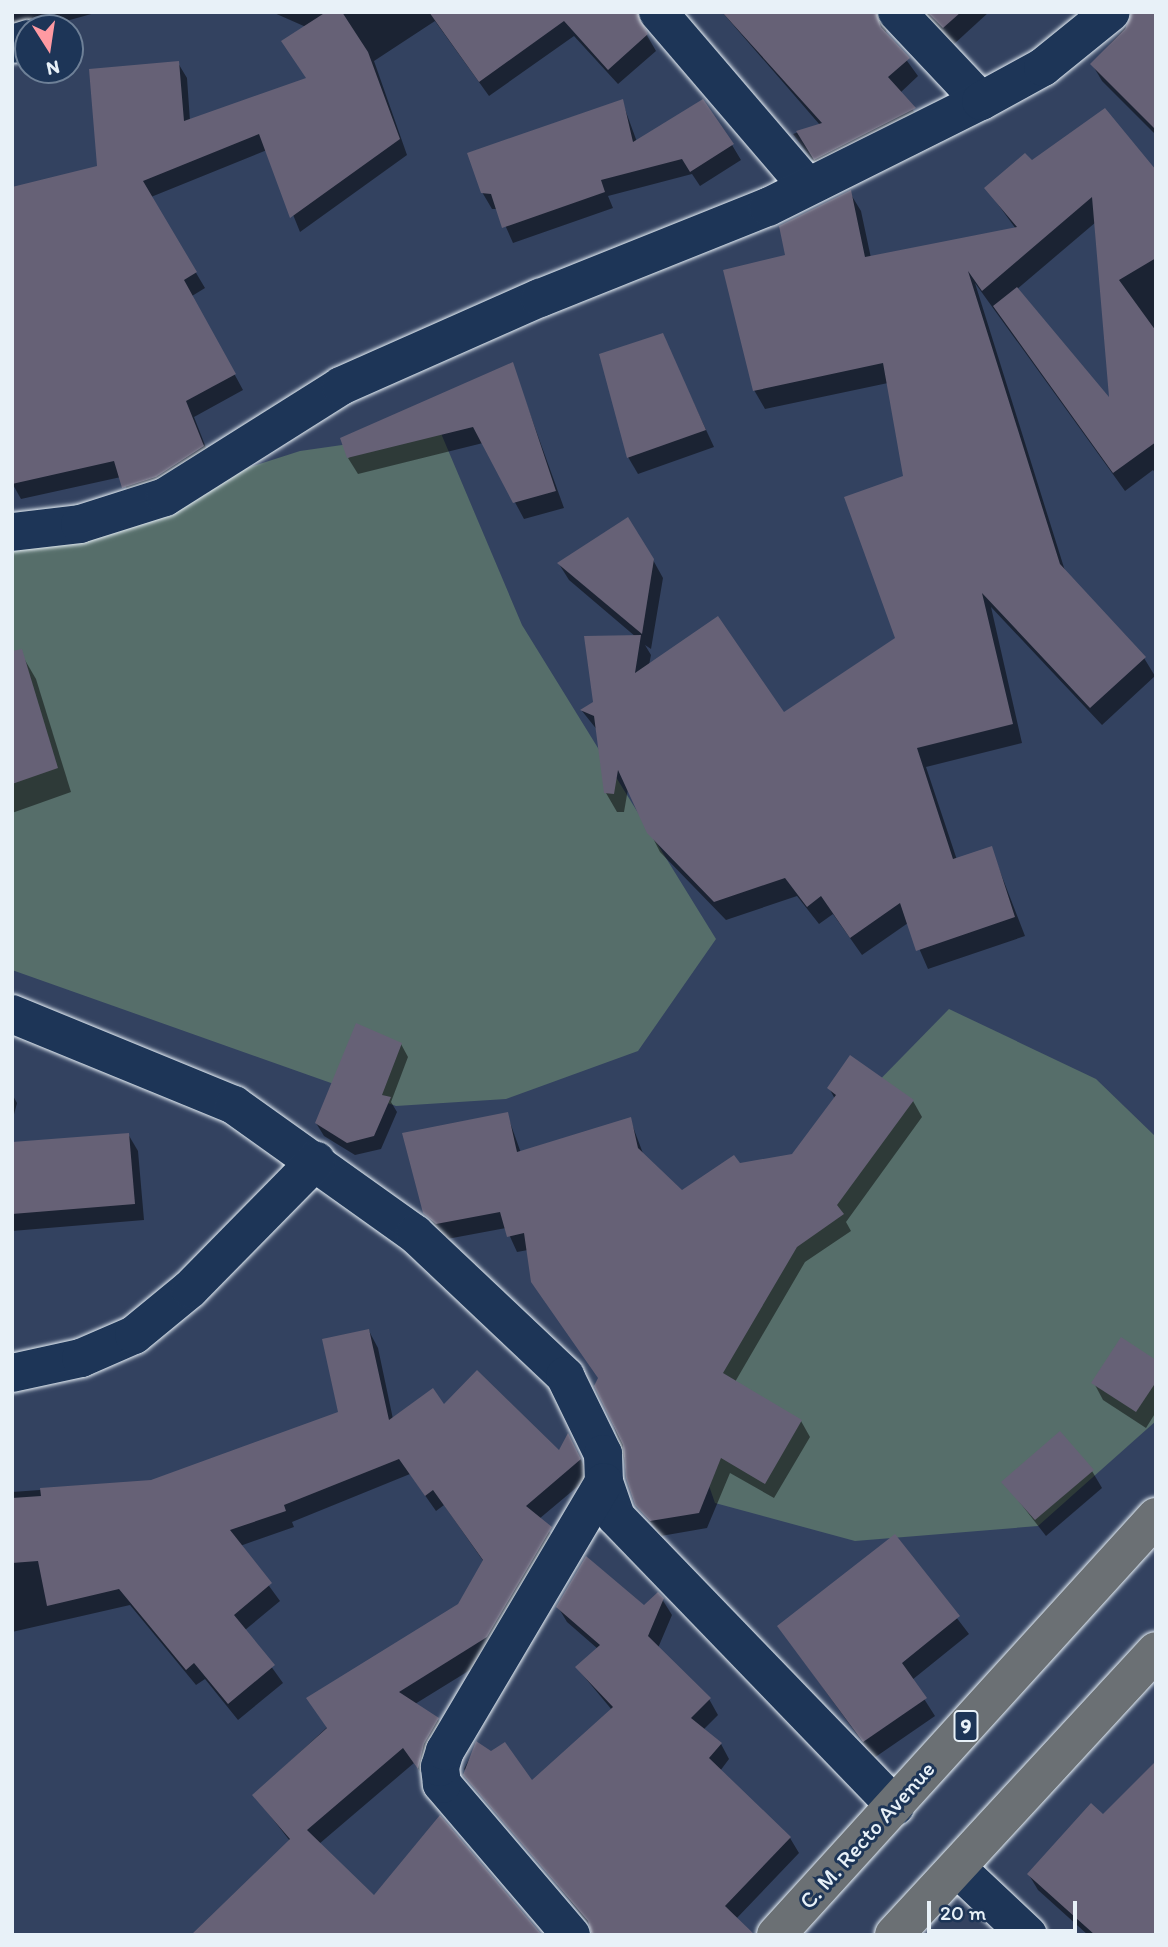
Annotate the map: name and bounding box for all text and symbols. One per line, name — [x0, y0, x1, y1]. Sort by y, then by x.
north arrow — [14, 14, 84, 84]
text: N — [44, 55, 62, 81]
road number: 9 — [952, 1708, 980, 1744]
street label: C. M. Recto Avenue — [794, 1756, 940, 1914]
scale bar — [930, 1888, 1080, 1932]
text: 20 m — [940, 1900, 986, 1925]

